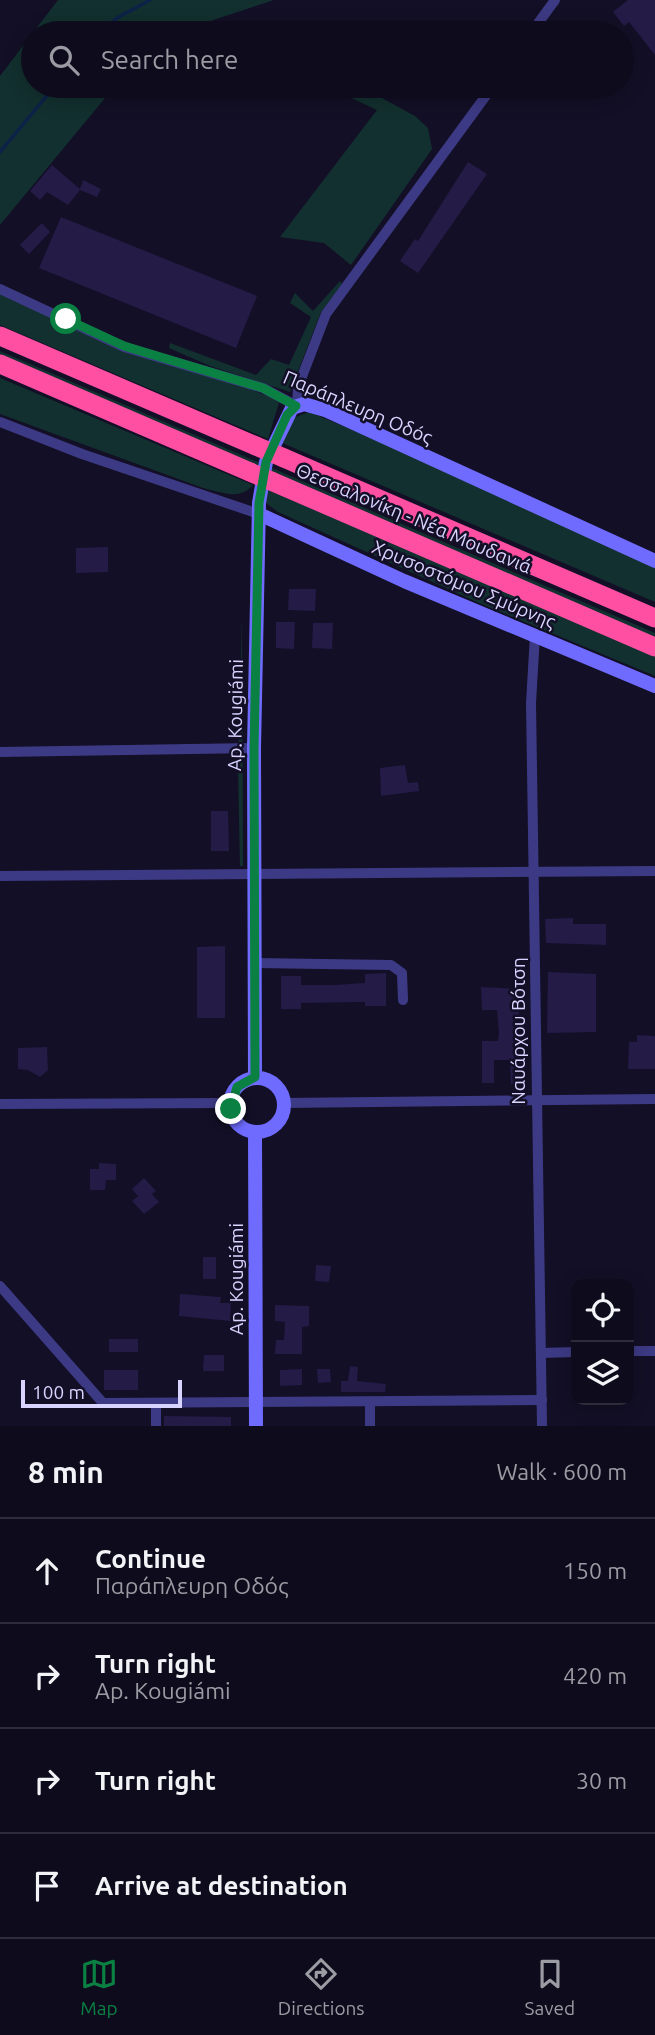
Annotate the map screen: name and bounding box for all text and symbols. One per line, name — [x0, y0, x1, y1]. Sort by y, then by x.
search box — [21, 21, 634, 98]
icon: search — [45, 41, 83, 79]
text: Search here — [101, 45, 238, 74]
route start — [50, 303, 81, 334]
street label: Παράπλευρη Οδός — [280, 366, 436, 448]
street label: Θεσσαλονίκη - Νέα Μουδανιά — [293, 458, 535, 578]
street label: Χρυσοστόμου Σμύρνης — [369, 535, 559, 633]
street label: Ap. Kougiámi — [223, 659, 247, 771]
street label: Ναυάρχου Βότση — [507, 957, 529, 1105]
route end — [215, 1093, 246, 1124]
street label: Ap. Kougiámi — [225, 1223, 247, 1335]
map controls — [571, 1279, 634, 1405]
button: locate — [571, 1279, 634, 1342]
button: layers — [571, 1342, 634, 1405]
scale bar — [21, 1377, 182, 1409]
text: 100 m — [32, 1381, 85, 1403]
text: 8 min — [28, 1455, 104, 1489]
text: Walk · 600 m — [496, 1459, 627, 1484]
text: Continue — [95, 1544, 206, 1573]
icon: ahead — [28, 1552, 66, 1590]
text: 150 m — [563, 1558, 627, 1583]
text: Παράπλευρη Οδός — [95, 1573, 289, 1598]
text: Turn right — [95, 1649, 216, 1678]
icon: right — [28, 1657, 66, 1695]
text: 420 m — [563, 1663, 627, 1688]
text: Ap. Kougiámi — [95, 1678, 231, 1703]
icon: right — [28, 1762, 66, 1800]
text: Turn right — [95, 1766, 216, 1795]
text: 30 m — [576, 1768, 627, 1793]
icon: arrive — [28, 1867, 66, 1905]
text: Arrive at destination — [95, 1871, 348, 1900]
tab: Map — [80, 1955, 118, 2019]
tab: Directions — [278, 1955, 365, 2019]
tab: Saved — [524, 1955, 575, 2019]

